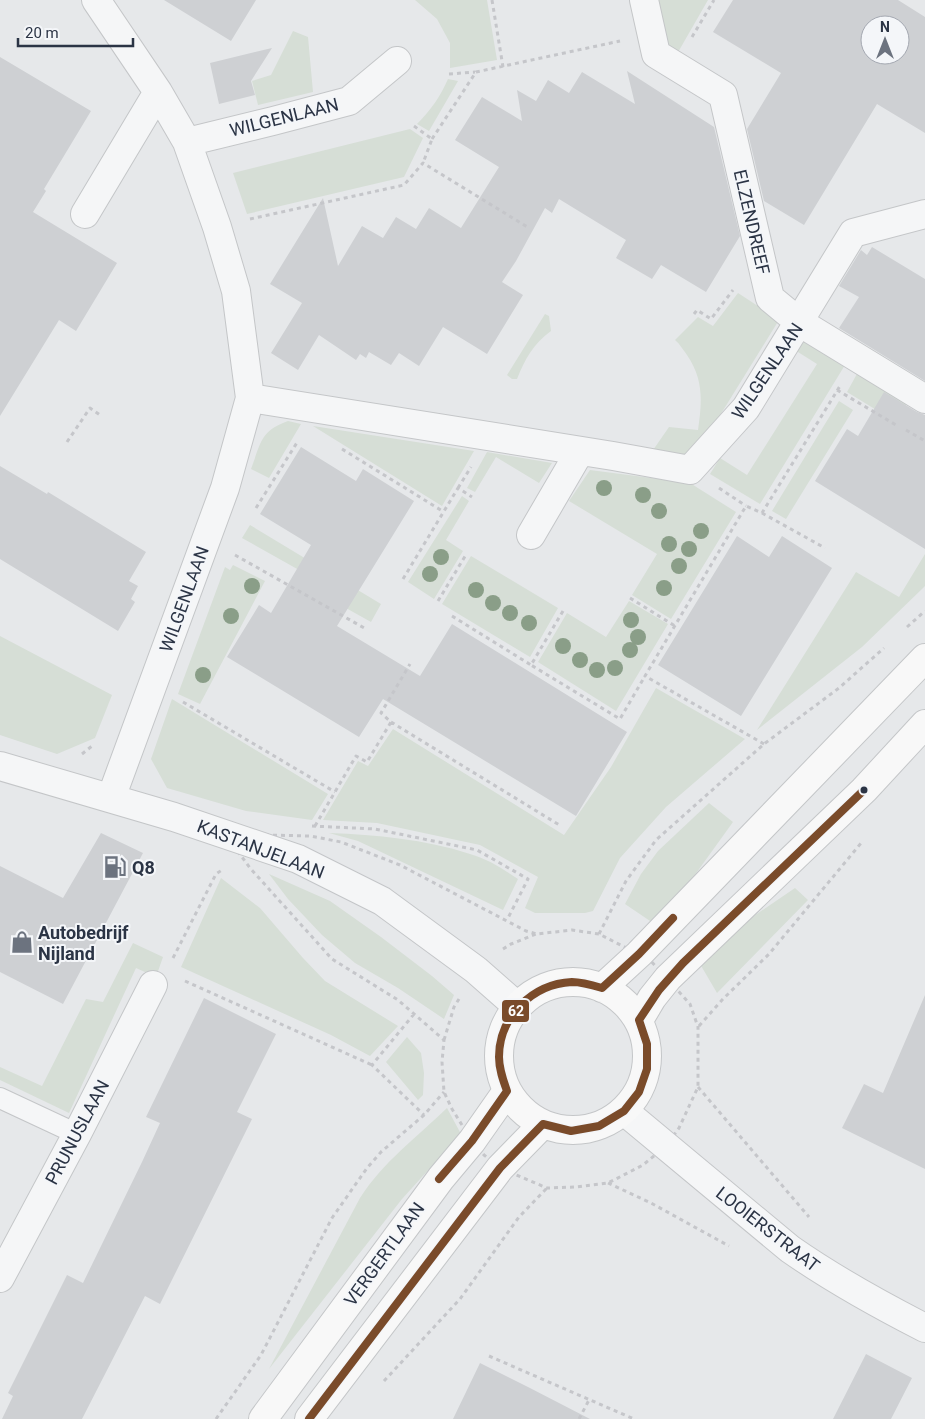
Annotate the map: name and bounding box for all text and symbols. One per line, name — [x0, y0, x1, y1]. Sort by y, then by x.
scale bar — [18, 15, 132, 47]
north arrow — [860, 15, 910, 65]
text: N — [880, 19, 890, 35]
text: 20 m — [25, 24, 59, 42]
street label: WILGENLAAN — [227, 93, 341, 141]
street label: ELZENDREEF — [730, 167, 774, 277]
street label: WILGENLAAN — [727, 319, 807, 423]
street label: WILGENLAAN — [155, 543, 213, 655]
unlabelled marker — [859, 785, 869, 795]
street label: KASTANJELAAN — [194, 815, 328, 883]
fuel station icon: Q8 — [102, 854, 128, 880]
place label: Q8 — [132, 857, 155, 878]
place label: Autobedrijf Nijland — [38, 922, 129, 964]
shop icon: Autobedrijf Nijland — [9, 929, 35, 955]
line badge: 62 — [501, 999, 530, 1023]
text: 62 — [508, 1003, 524, 1019]
street label: PRUNUSLAAN — [41, 1076, 113, 1188]
street label: LOOIERSTRAAT — [712, 1182, 824, 1276]
street label: VERGERTLAAN — [339, 1198, 429, 1310]

